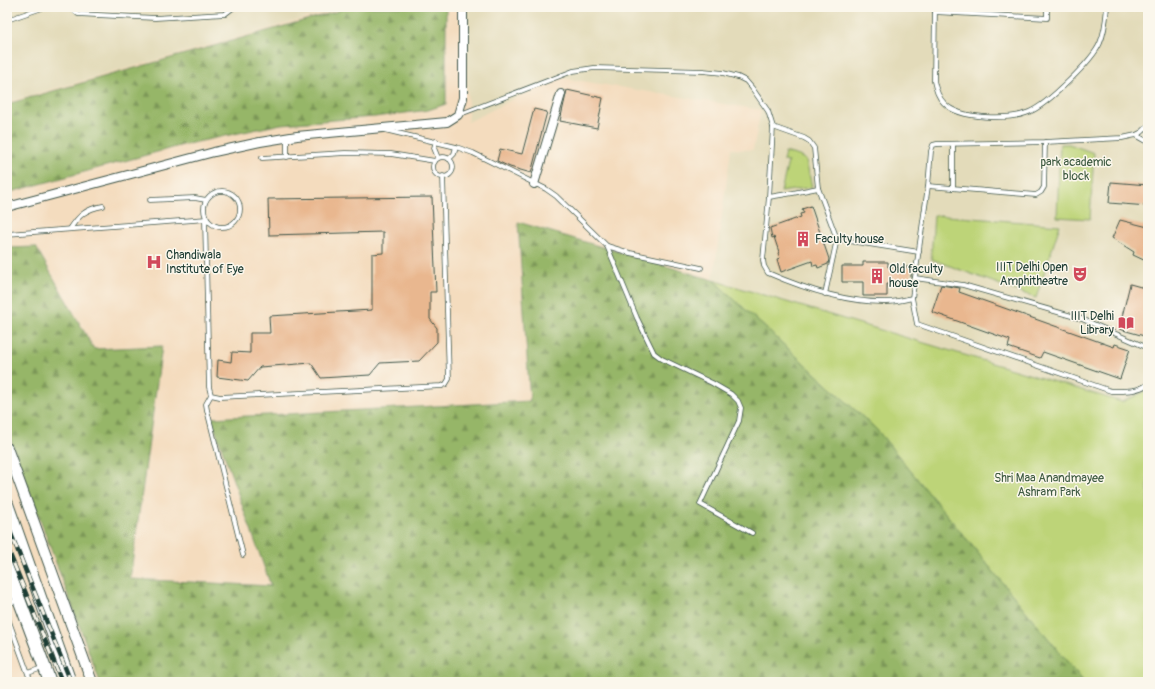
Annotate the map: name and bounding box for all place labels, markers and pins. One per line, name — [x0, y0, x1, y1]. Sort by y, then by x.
building icon: Faculty house — [794, 230, 812, 248]
place label: Faculty house — [815, 232, 884, 247]
place label: Chandiwala Institute of Eye — [166, 248, 244, 277]
hospital icon: Chandiwala Institute of Eye — [145, 253, 163, 271]
place label: IIIT Delhi Open Amphitheatre — [996, 260, 1068, 289]
place label: Old faculty house — [889, 262, 943, 291]
theatre icon: IIIT Delhi Open Amphitheatre — [1071, 265, 1089, 283]
building icon: Old faculty house — [868, 267, 886, 285]
place label: IIIT Delhi Library — [1070, 309, 1114, 338]
library icon: IIIT Delhi Library — [1117, 314, 1135, 332]

